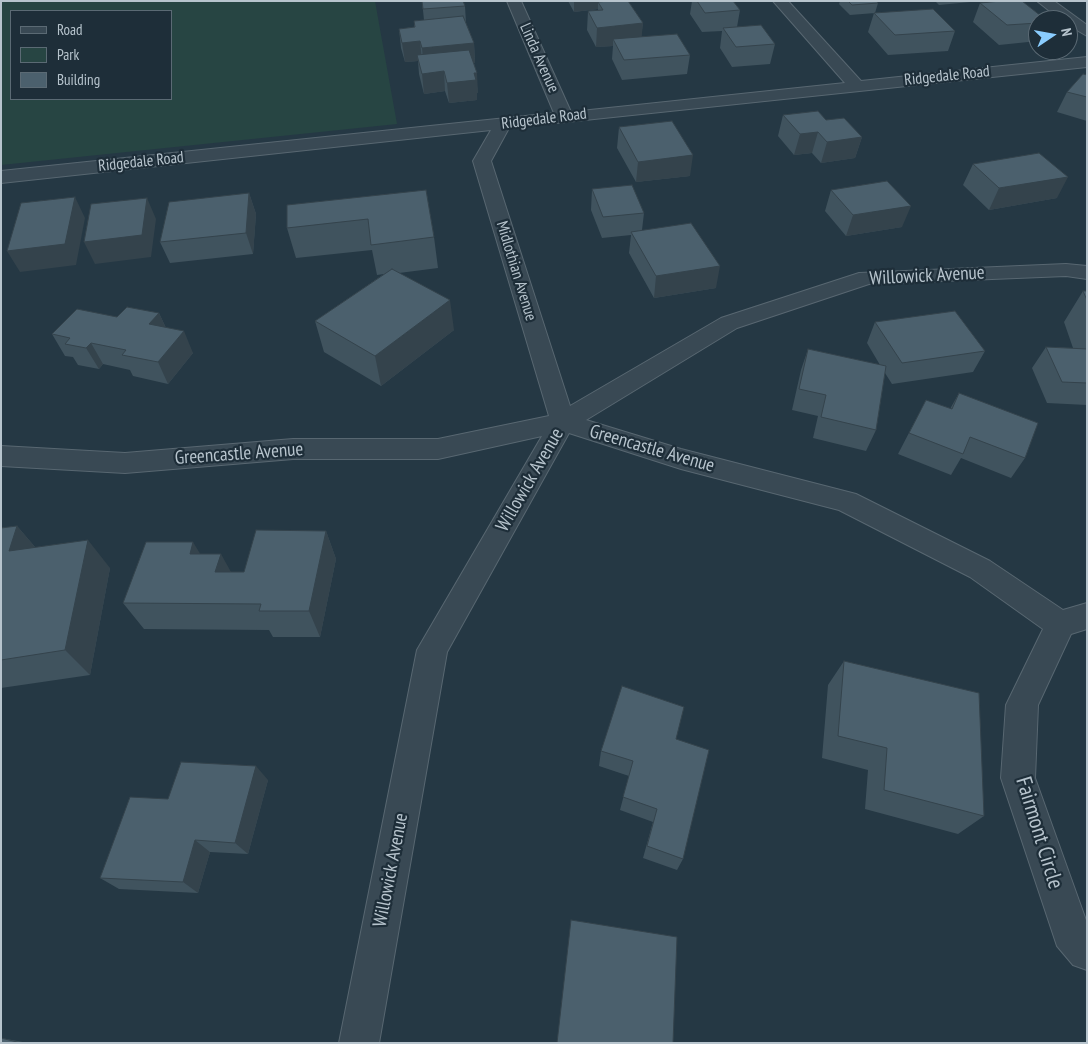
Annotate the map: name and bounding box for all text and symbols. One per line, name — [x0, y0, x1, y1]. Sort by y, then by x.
legend — [10, 10, 172, 100]
north arrow — [1028, 10, 1078, 60]
text: Road — [57, 20, 83, 39]
street label: Linda Avenue — [515, 20, 563, 96]
text: N — [1057, 27, 1076, 38]
text: Park — [57, 45, 79, 64]
street label: Ridgedale Road — [903, 62, 991, 90]
text: Building — [57, 70, 100, 89]
street label: Ridgedale Road — [500, 104, 588, 134]
street label: Ridgedale Road — [97, 148, 185, 176]
street label: Midlothian Avenue — [492, 219, 540, 323]
street label: Willowick Avenue — [869, 262, 985, 290]
street label: Greencastle Avenue — [587, 420, 717, 478]
street label: Willowick Avenue — [491, 424, 569, 536]
street label: Greencastle Avenue — [174, 438, 304, 470]
street label: Fairmont Circle — [1009, 774, 1069, 892]
street label: Willowick Avenue — [369, 811, 413, 929]

